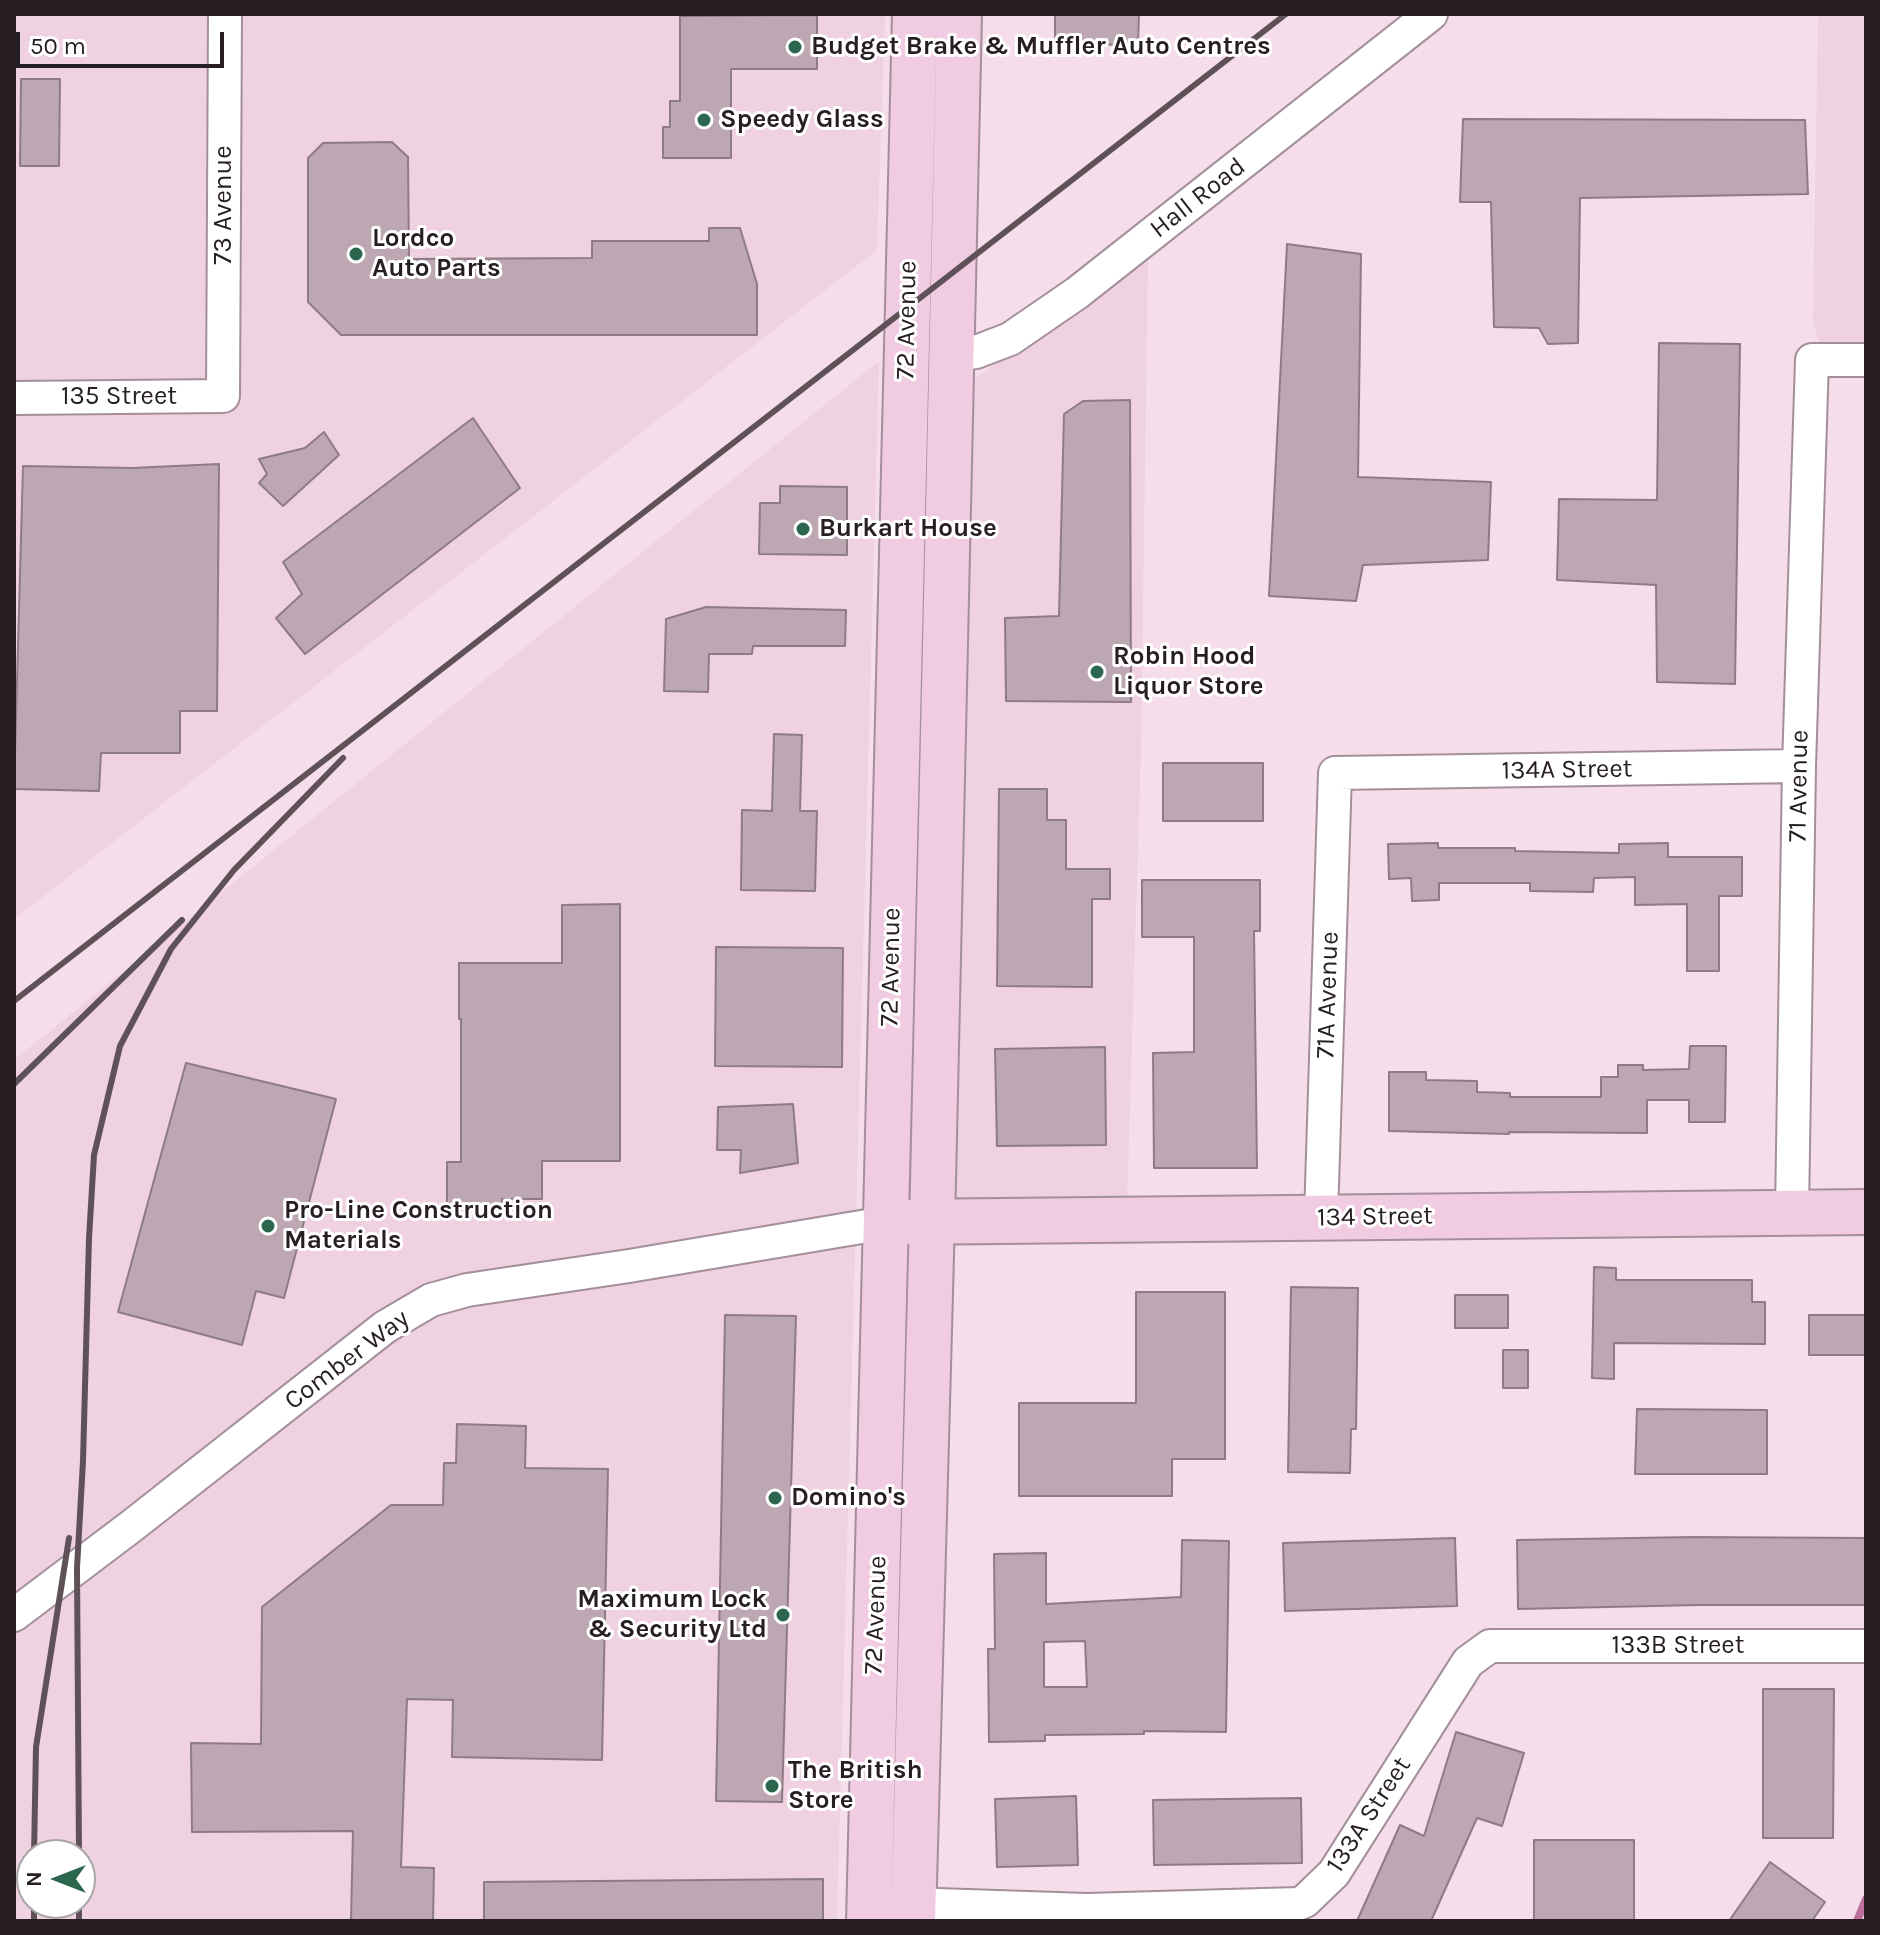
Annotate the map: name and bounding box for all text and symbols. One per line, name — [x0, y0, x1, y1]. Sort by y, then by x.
scale bar — [20, 16, 228, 66]
place label: Budget Brake & Muffler Auto Centres — [811, 31, 1271, 63]
text: 50 m — [30, 32, 86, 60]
marker: Budget Brake & Muffler Auto Centres — [786, 38, 804, 56]
place label: Speedy Glass — [720, 104, 884, 136]
marker: Speedy Glass — [695, 111, 713, 129]
street label: 73 Avenue — [208, 145, 240, 265]
street label: Hall Road — [1144, 151, 1252, 245]
place label: Lordco Auto Parts — [372, 223, 501, 284]
marker: Lordco Auto Parts — [347, 245, 365, 263]
street label: 72 Avenue — [890, 260, 924, 380]
street label: 135 Street — [61, 381, 177, 413]
place label: Burkart House — [819, 513, 997, 545]
marker: Burkart House — [794, 520, 812, 538]
place label: Robin Hood Liquor Store — [1113, 641, 1264, 702]
marker: Robin Hood Liquor Store — [1088, 663, 1106, 681]
street label: 71 Avenue — [1782, 729, 1816, 843]
street label: 134A Street — [1501, 753, 1633, 787]
street label: 72 Avenue — [874, 907, 908, 1027]
street label: 71A Avenue — [1310, 931, 1346, 1059]
place label: Pro-Line Construction Materials — [284, 1195, 553, 1256]
street label: 134 Street — [1317, 1200, 1433, 1234]
marker: Pro-Line Construction Materials — [259, 1217, 277, 1235]
street label: Comber Way — [279, 1303, 415, 1417]
place label: Domino's — [791, 1482, 906, 1514]
marker: Domino's — [766, 1489, 784, 1507]
street label: 72 Avenue — [858, 1555, 894, 1675]
place label: Maximum Lock & Security Ltd — [577, 1584, 767, 1646]
marker: Maximum Lock & Security Ltd — [774, 1606, 792, 1624]
street label: 133B Street — [1611, 1630, 1745, 1662]
street label: 133A Street — [1320, 1751, 1418, 1879]
place label: The British Store — [788, 1755, 923, 1816]
marker: The British Store — [763, 1777, 781, 1795]
north arrow — [16, 1839, 96, 1919]
text: N — [21, 1871, 47, 1887]

